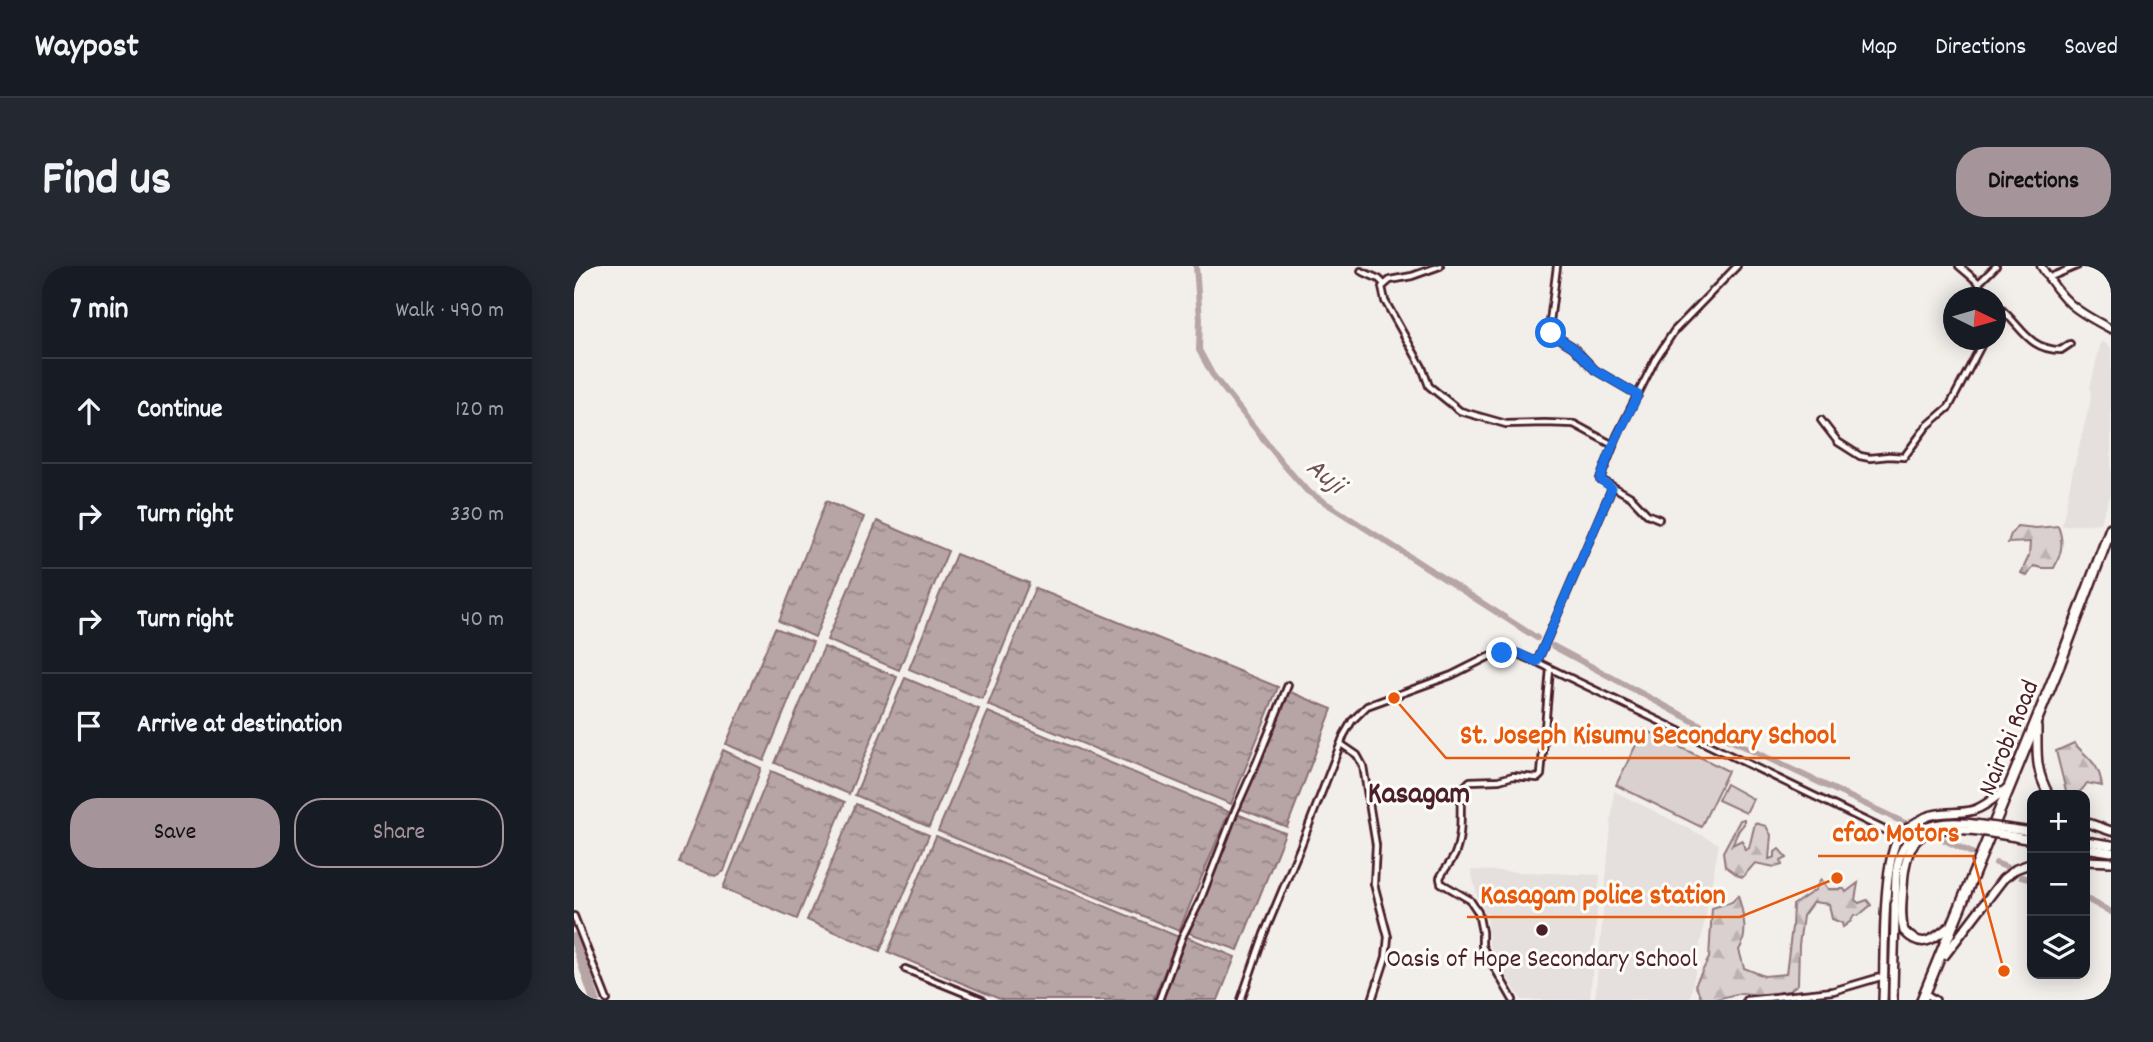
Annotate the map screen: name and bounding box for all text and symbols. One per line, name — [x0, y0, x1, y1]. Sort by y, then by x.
text: Waypost — [35, 25, 139, 72]
text: Map — [1861, 31, 1897, 65]
text: Directions — [1935, 31, 2026, 65]
text: Saved — [2064, 31, 2118, 65]
text: Find us — [42, 147, 171, 217]
button: Directions — [1956, 147, 2111, 217]
north arrow — [1943, 287, 2006, 350]
text: 7 min — [70, 290, 128, 333]
text: Walk · 490 m — [396, 295, 504, 328]
route start — [1535, 317, 1566, 348]
icon: ahead — [70, 392, 108, 430]
text: Continue — [137, 392, 222, 429]
text: 120 m — [455, 394, 504, 427]
water label: Auji — [1296, 450, 1355, 508]
icon: right — [70, 497, 108, 535]
text: Turn right — [137, 497, 234, 534]
text: 330 m — [450, 499, 504, 532]
icon: right — [70, 602, 108, 640]
text: Turn right — [137, 602, 234, 639]
text: 40 m — [461, 604, 504, 637]
route end — [1486, 637, 1517, 668]
street label: Nairobi Road — [1970, 675, 2050, 802]
icon: arrive — [70, 707, 108, 745]
text: Arrive at destination — [137, 707, 342, 744]
callout: St. Joseph Kisumu Secondary School — [1446, 709, 1850, 758]
text: St. Joseph Kisumu Secondary School — [1460, 718, 1836, 758]
district label: Kasagam — [1368, 775, 1470, 818]
map controls — [2027, 790, 2090, 979]
button: + — [2027, 790, 2090, 853]
button: Save — [70, 798, 280, 868]
button: Share — [294, 798, 504, 868]
callout: cfao Motors — [1818, 807, 1973, 856]
text: cfao Motors — [1833, 816, 1960, 856]
button: − — [2027, 853, 2090, 916]
callout: Kasagam police station — [1467, 868, 1740, 917]
text: Kasagam police station — [1480, 878, 1726, 918]
button: layers — [2027, 916, 2090, 979]
marker: Oasis of Hope Secondary School — [1534, 922, 1550, 938]
place label: Oasis of Hope Secondary School — [1386, 942, 1698, 979]

